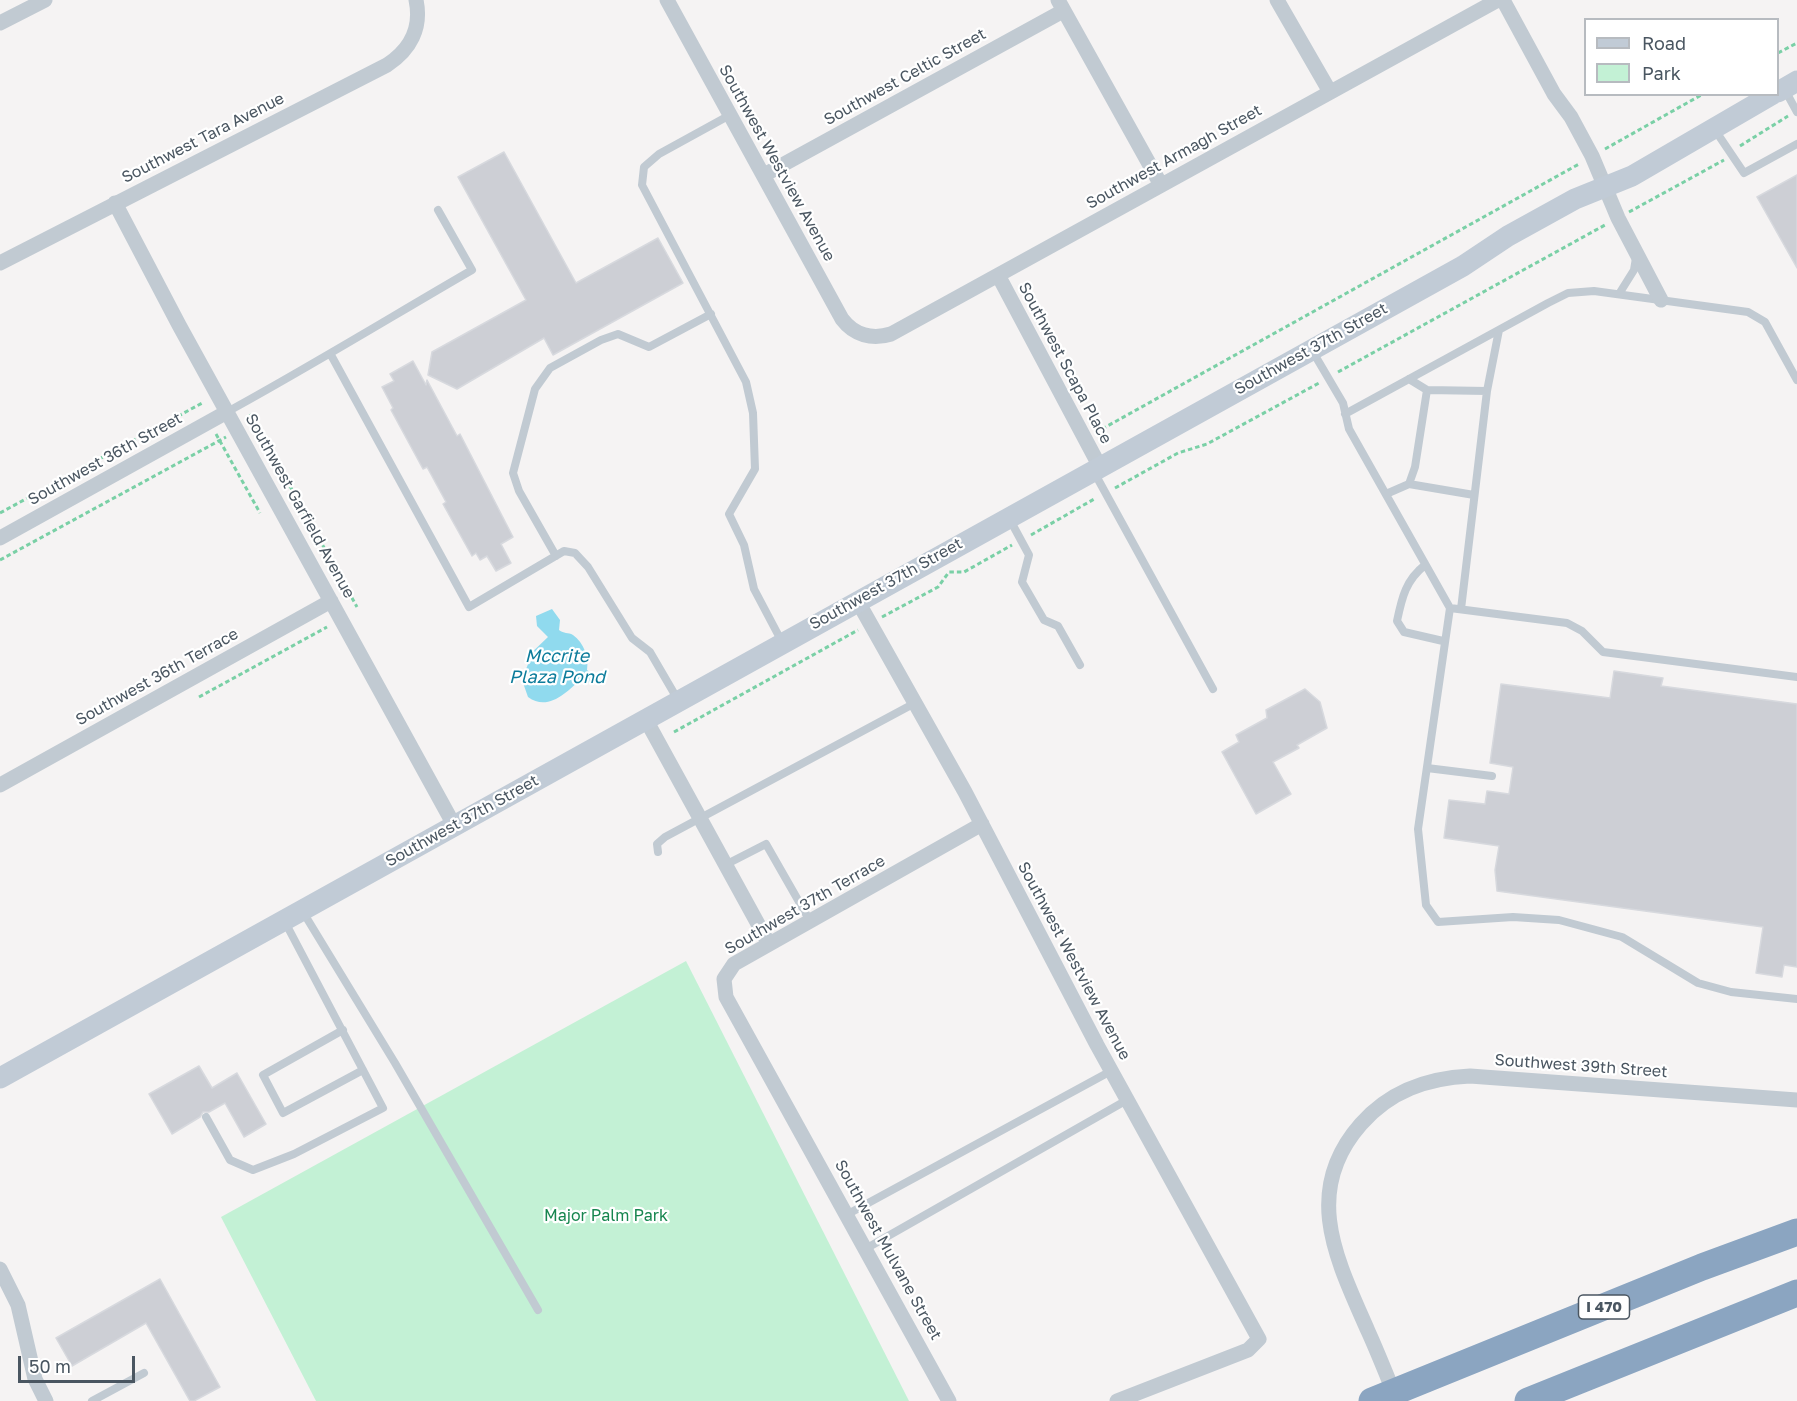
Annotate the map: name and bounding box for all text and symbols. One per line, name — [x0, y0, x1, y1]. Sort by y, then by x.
legend — [1584, 18, 1779, 96]
street label: Southwest Celtic Street — [821, 24, 989, 130]
text: Road — [1642, 32, 1686, 54]
street label: Southwest Westview Avenue — [715, 61, 839, 265]
text: Park — [1642, 62, 1681, 84]
street label: Southwest Tara Avenue — [119, 89, 287, 187]
street label: Southwest Armagh Street — [1083, 101, 1265, 213]
street label: Southwest Scapa Place — [1014, 279, 1116, 447]
street label: Southwest 37th Street — [1231, 299, 1391, 399]
street label: Southwest 36th Street — [25, 409, 185, 509]
street label: Southwest Garfield Avenue — [241, 410, 359, 602]
street label: Southwest 37th Street — [806, 534, 966, 634]
street label: Southwest 36th Terrace — [72, 624, 242, 730]
water label: Mccrite Plaza Pond — [509, 645, 605, 688]
street label: Southwest 37th Street — [382, 771, 542, 871]
street label: Southwest 37th Terrace — [721, 851, 889, 959]
street label: Southwest Westview Avenue — [1014, 859, 1134, 1063]
street label: Southwest 39th Street — [1494, 1050, 1668, 1082]
street label: Southwest Mulvane Street — [830, 1157, 946, 1343]
park label: Major Palm Park — [544, 1206, 668, 1226]
road number: I 470 — [1578, 1295, 1630, 1319]
scale bar — [21, 1344, 138, 1382]
text: 50 m — [29, 1355, 71, 1377]

